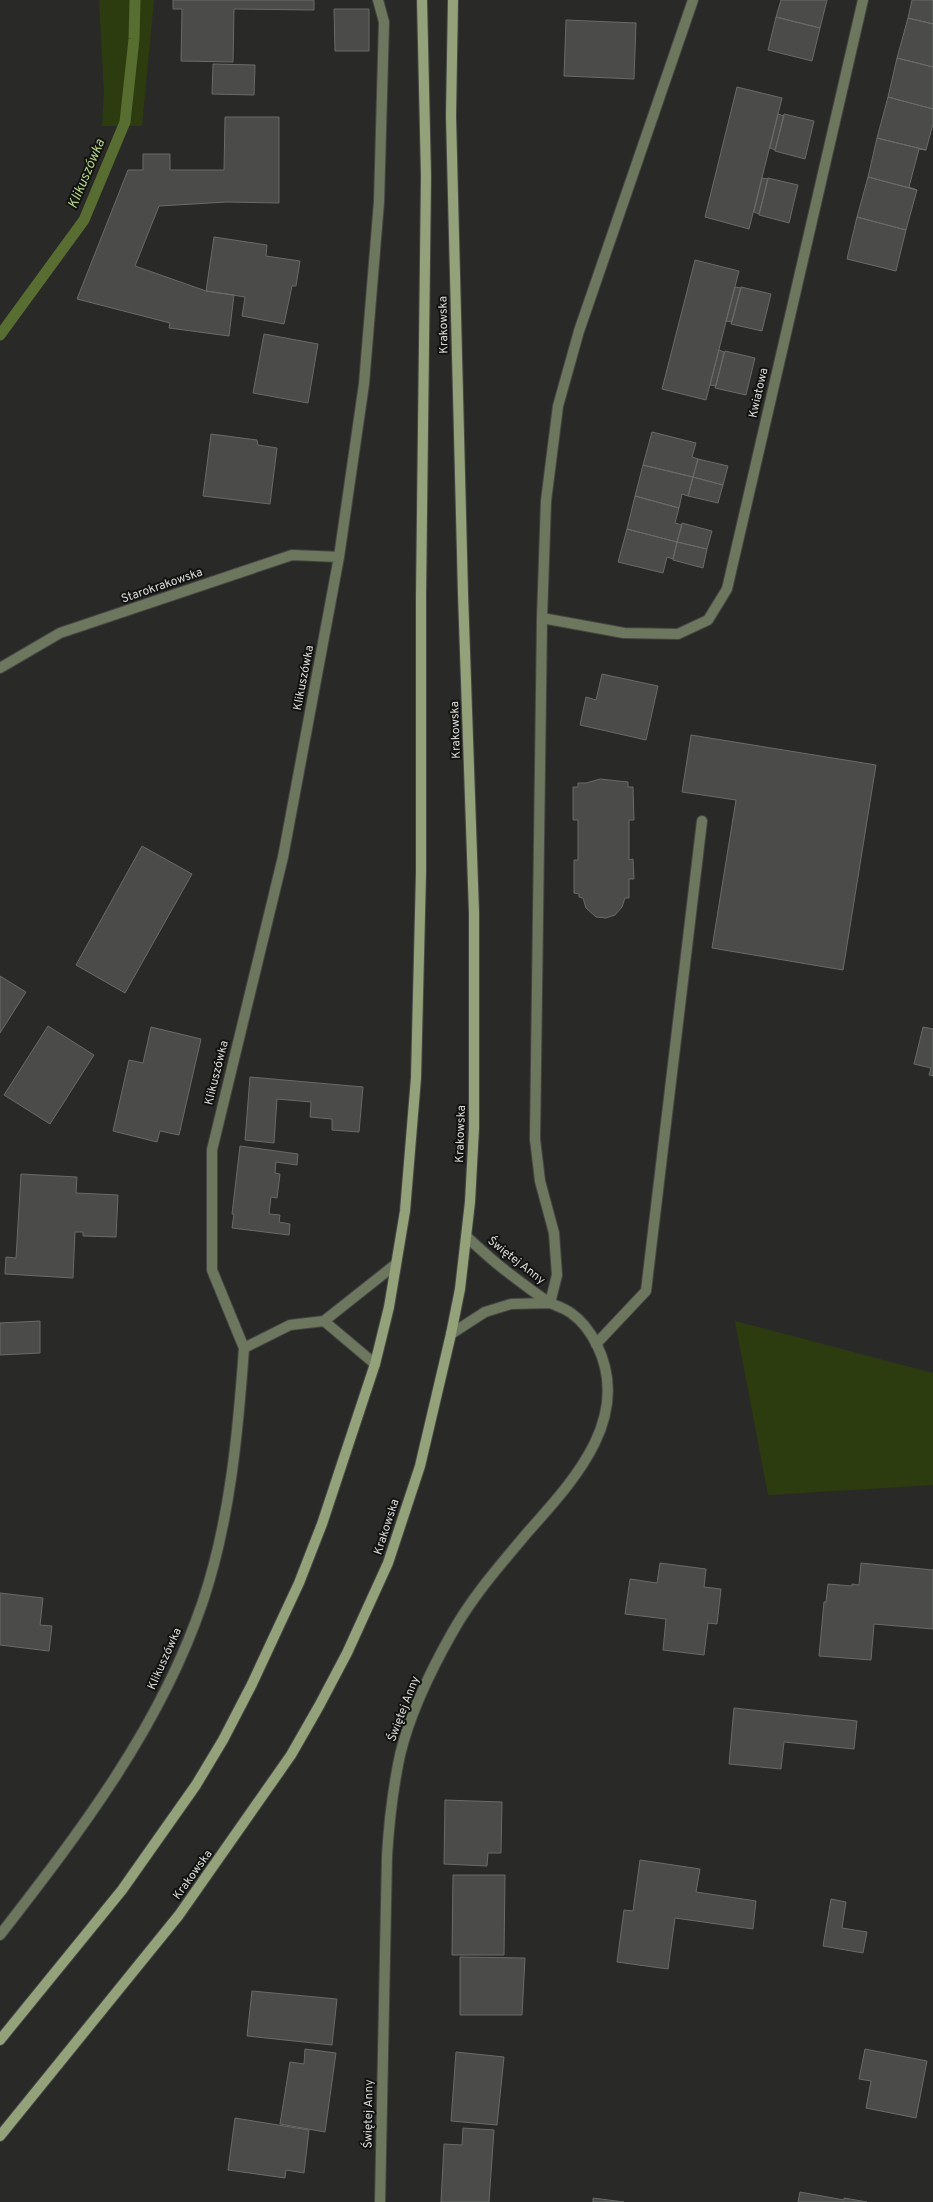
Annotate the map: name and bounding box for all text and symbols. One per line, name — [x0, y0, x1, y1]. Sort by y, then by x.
water label: Klikuszówka — [65, 136, 110, 211]
street label: Krakowska — [435, 296, 453, 354]
street label: Kwiatowa — [745, 366, 773, 420]
street label: Starokrakowska — [119, 565, 205, 607]
street label: Klikuszówka — [290, 644, 318, 712]
street label: Krakowska — [447, 701, 465, 759]
street label: Klikuszówka — [201, 1039, 233, 1107]
street label: Krakowska — [452, 1105, 470, 1163]
street label: Świętej Anny — [484, 1233, 548, 1289]
street label: Krakowska — [370, 1497, 404, 1557]
street label: Klikuszówka — [144, 1626, 186, 1692]
street label: Świętej Anny — [384, 1674, 424, 1744]
street label: Krakowska — [170, 1847, 216, 1903]
street label: Świętej Anny — [360, 2079, 378, 2149]

